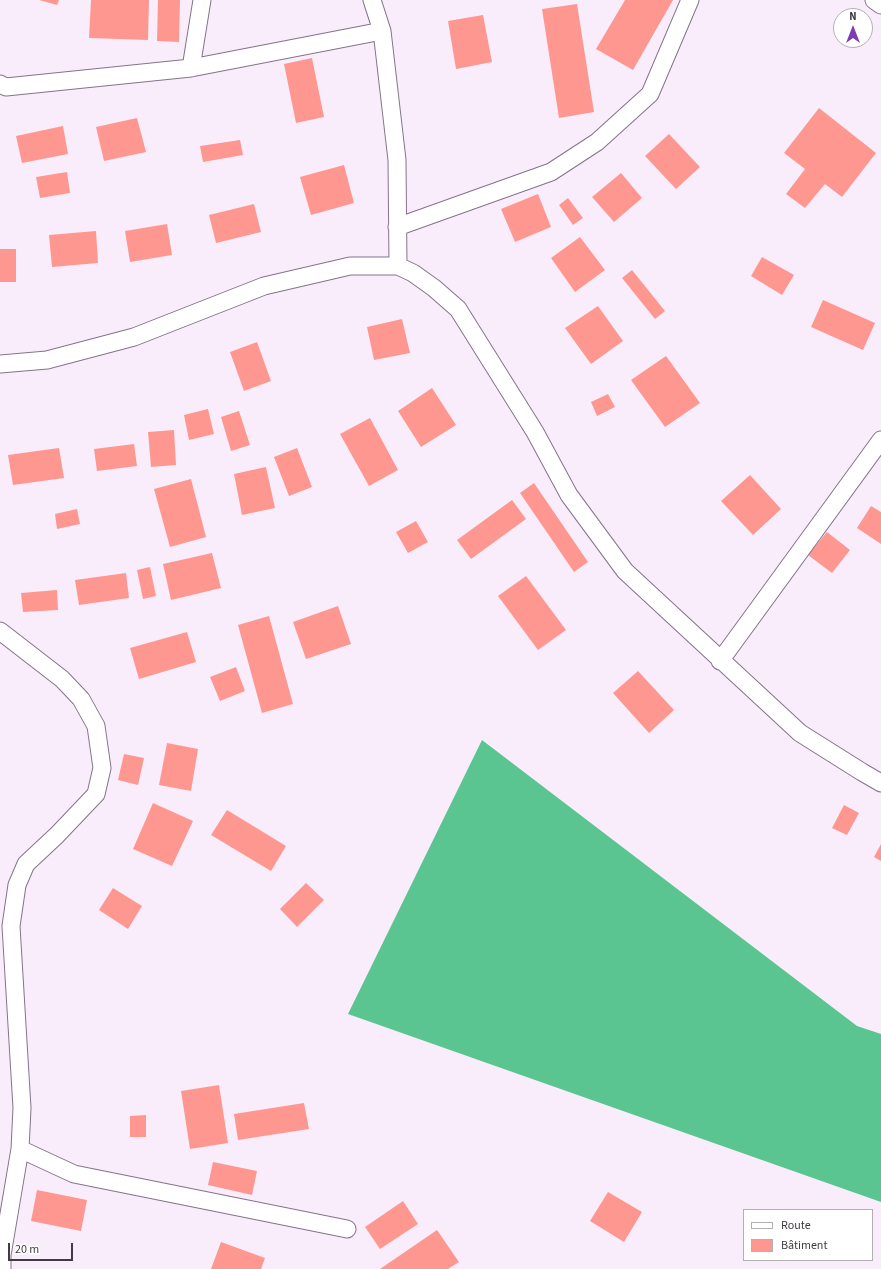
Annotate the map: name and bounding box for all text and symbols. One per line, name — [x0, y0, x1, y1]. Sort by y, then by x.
north arrow — [833, 8, 873, 48]
text: N — [849, 9, 857, 24]
legend — [743, 1209, 873, 1261]
text: Route — [781, 1217, 811, 1234]
scale bar — [10, 1235, 75, 1261]
text: Bâtiment — [781, 1237, 827, 1254]
text: 20 m — [15, 1241, 39, 1258]

